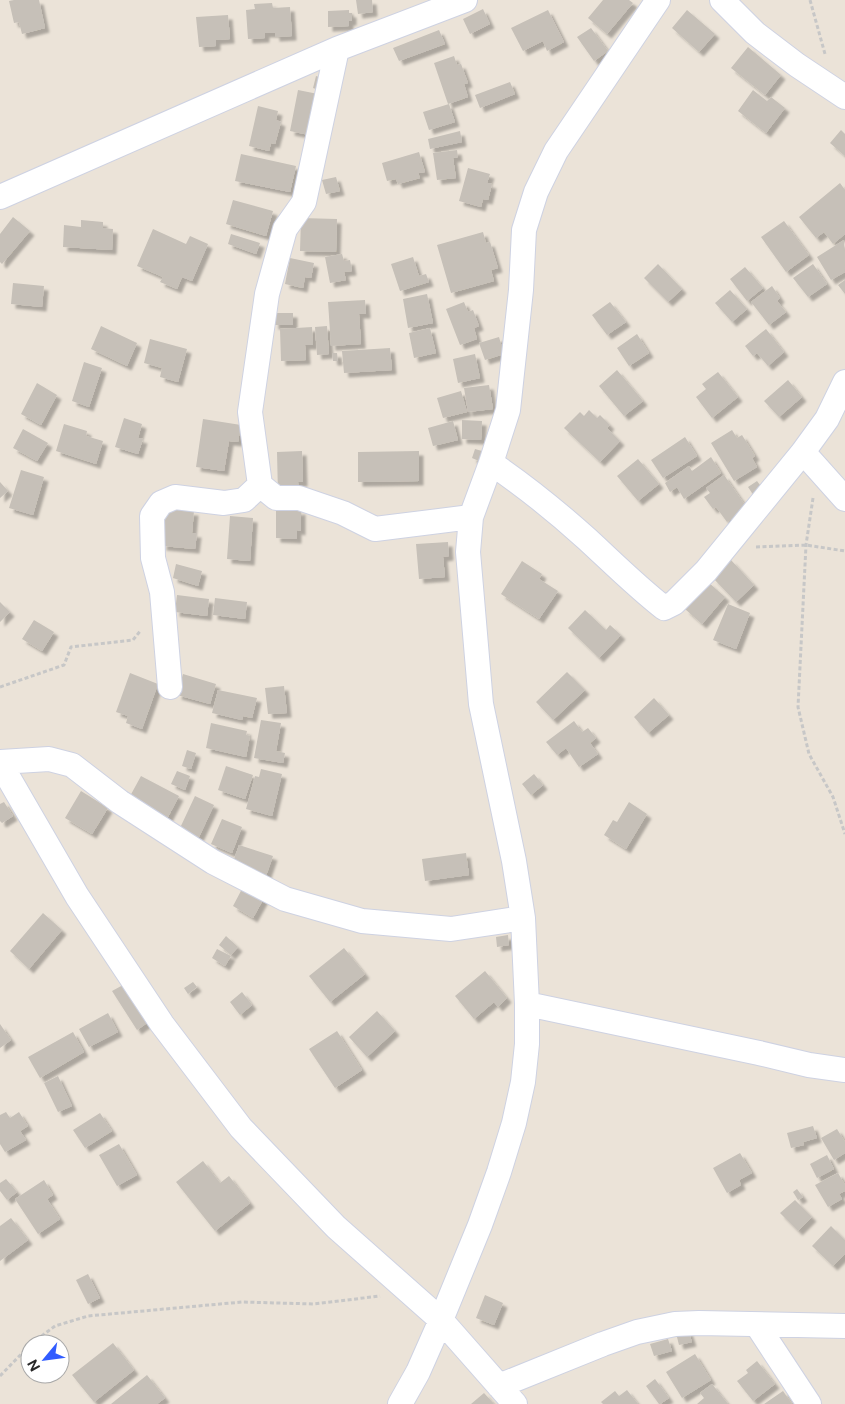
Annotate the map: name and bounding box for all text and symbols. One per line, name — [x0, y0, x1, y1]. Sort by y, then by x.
north arrow — [20, 1334, 70, 1384]
text: N — [24, 1357, 43, 1374]

